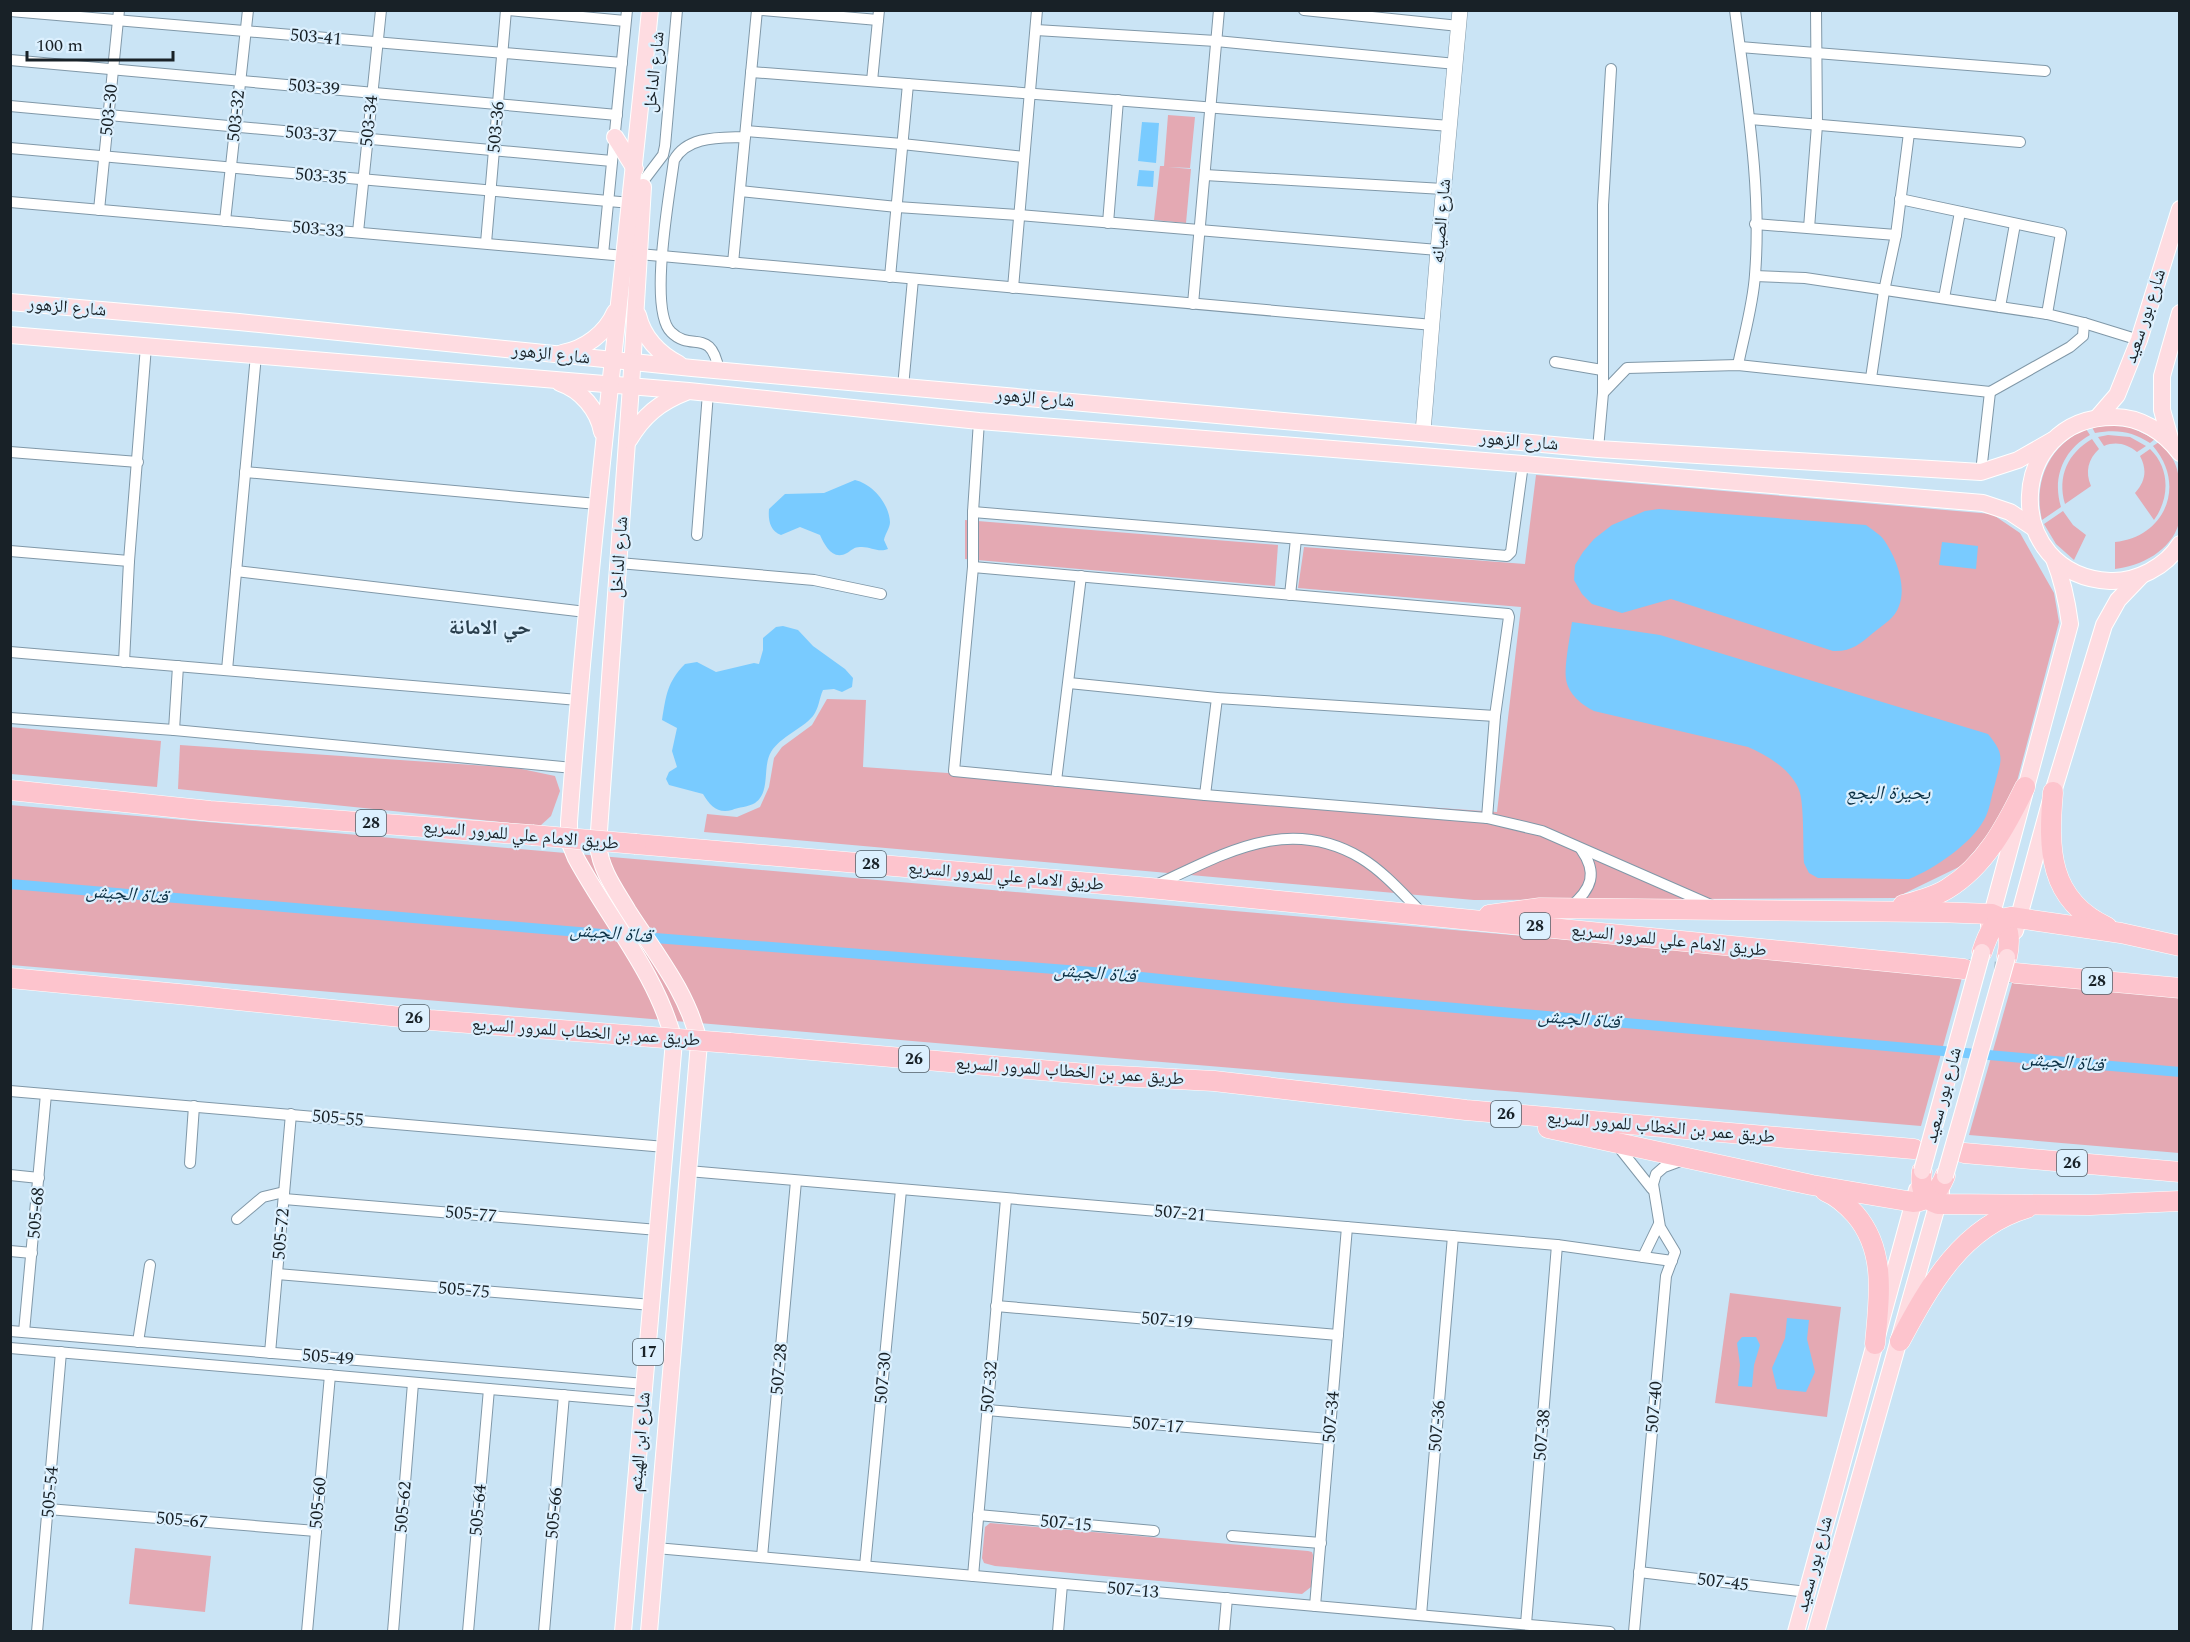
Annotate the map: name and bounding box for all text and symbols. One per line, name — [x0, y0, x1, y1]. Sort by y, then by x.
street label: 503-41 — [289, 21, 343, 53]
scale bar — [27, 24, 172, 62]
street label: شارع الداخل — [636, 30, 672, 114]
text: 100 m — [36, 32, 83, 59]
street label: 503-39 — [287, 71, 341, 103]
street label: 503-30 — [93, 83, 125, 137]
street label: 503-32 — [220, 89, 252, 143]
street label: 503-34 — [353, 94, 385, 148]
street label: 503-36 — [480, 100, 512, 154]
street label: 503-37 — [284, 118, 338, 150]
street label: 503-35 — [294, 160, 348, 192]
street label: شارع الصيانه — [1424, 178, 1458, 264]
street label: 503-33 — [291, 213, 345, 245]
street label: شارع بور سعيد — [2117, 265, 2173, 367]
street label: شارع الزهور — [26, 290, 107, 324]
street label: شارع الزهور — [510, 336, 592, 372]
street label: شارع الزهور — [994, 381, 1075, 415]
street label: شارع الزهور — [1478, 424, 1559, 458]
street label: شارع الداخل — [603, 515, 635, 599]
district label: حي الامانة — [449, 612, 531, 644]
water label: بحيرة البجع — [1846, 778, 1931, 808]
road number: 28 — [356, 810, 386, 836]
street label: طريق الامام علي للمرور السريع — [422, 813, 620, 858]
road number: 28 — [856, 851, 886, 877]
street label: طريق الامام علي للمرور السريع — [907, 854, 1105, 899]
water label: قناة الجيش — [85, 875, 172, 913]
road number: 28 — [1520, 913, 1550, 939]
water label: قناة الجيش — [569, 914, 656, 952]
street label: طريق الامام علي للمرور السريع — [1570, 916, 1768, 964]
water label: قناة الجيش — [1053, 954, 1140, 992]
road number: 28 — [2082, 968, 2112, 994]
water label: قناة الجيش — [1537, 1000, 1624, 1038]
road number: 26 — [399, 1005, 429, 1031]
street label: طريق عمر بن الخطاب للمرور السريع — [471, 1011, 701, 1053]
water label: قناة الجيش — [2021, 1043, 2108, 1081]
street label: شارع بور سعيد — [1917, 1044, 1969, 1146]
road number: 26 — [899, 1046, 929, 1072]
street label: طريق عمر بن الخطاب للمرور السريع — [955, 1050, 1185, 1092]
road number: 26 — [1491, 1101, 1521, 1127]
street label: 505-55 — [311, 1102, 365, 1134]
street label: طريق عمر بن الخطاب للمرور السريع — [1546, 1104, 1776, 1150]
road number: 26 — [2057, 1150, 2087, 1176]
street label: 505-68 — [20, 1186, 52, 1240]
street label: 507-21 — [1153, 1197, 1207, 1229]
street label: 505-77 — [444, 1198, 498, 1230]
street label: 505-72 — [265, 1207, 297, 1261]
street label: 505-75 — [437, 1274, 491, 1306]
street label: 507-19 — [1140, 1304, 1194, 1336]
road number: 17 — [633, 1339, 663, 1365]
street label: 505-49 — [301, 1341, 355, 1373]
street label: 507-28 — [763, 1342, 795, 1396]
street label: 507-30 — [867, 1351, 899, 1405]
street label: 507-32 — [973, 1360, 1005, 1414]
street label: 507-40 — [1638, 1380, 1670, 1434]
street label: 507-34 — [1315, 1390, 1347, 1444]
street label: شارع ابن الهيثم — [622, 1391, 658, 1493]
street label: 507-36 — [1421, 1399, 1453, 1453]
street label: 507-38 — [1526, 1408, 1558, 1462]
street label: 507-17 — [1131, 1409, 1185, 1441]
street label: 505-54 — [34, 1465, 66, 1519]
street label: 505-60 — [302, 1476, 334, 1530]
street label: 505-62 — [387, 1480, 419, 1534]
street label: 505-64 — [462, 1483, 494, 1537]
street label: 505-66 — [538, 1486, 570, 1540]
street label: 505-67 — [155, 1504, 209, 1536]
street label: 507-15 — [1039, 1507, 1093, 1539]
street label: شارع بور سعيد — [1788, 1513, 1840, 1615]
street label: 507-45 — [1696, 1565, 1750, 1599]
street label: 507-13 — [1106, 1574, 1160, 1606]

